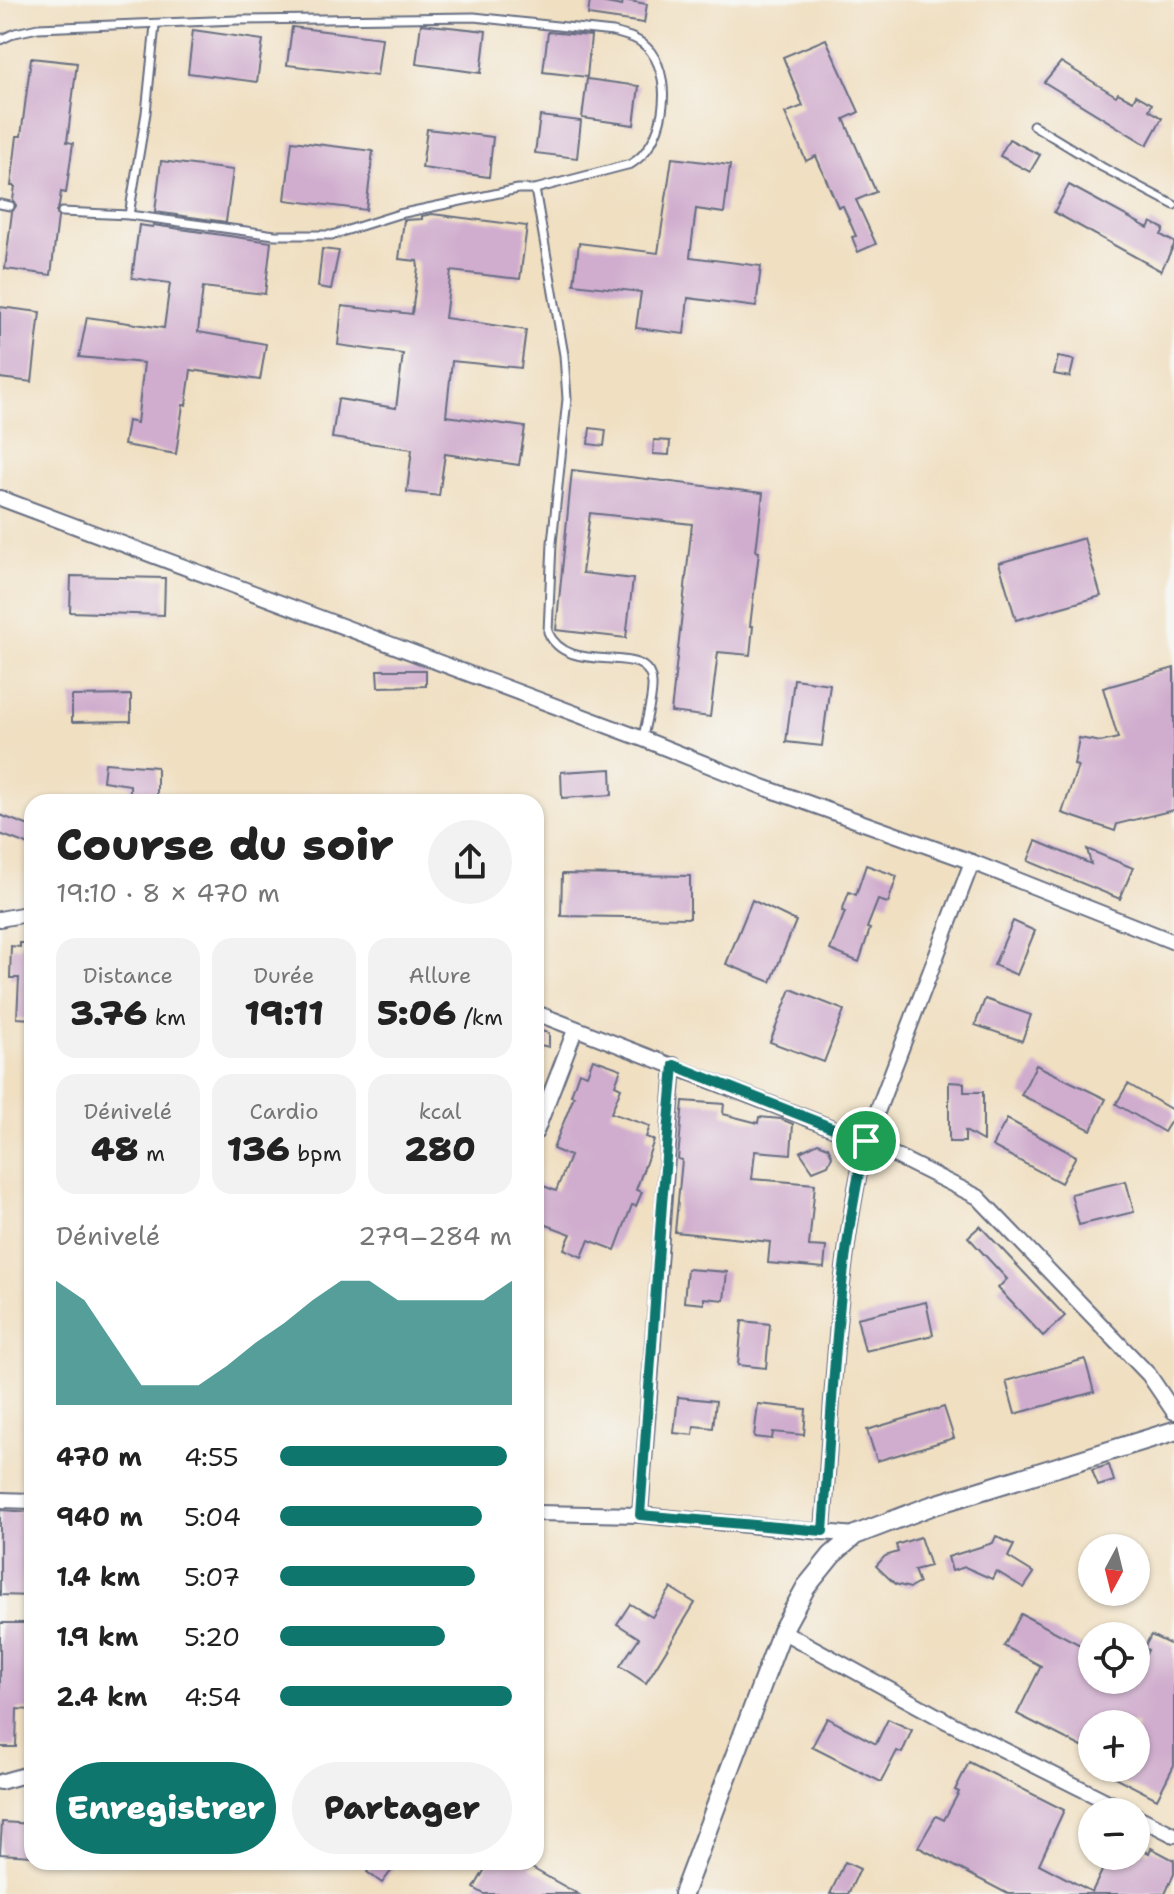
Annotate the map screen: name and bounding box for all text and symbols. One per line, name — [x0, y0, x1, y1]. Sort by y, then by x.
text: Course du soir — [56, 815, 394, 874]
button: share — [428, 820, 512, 904]
text: 19:10 · 8 × 470 m — [56, 875, 280, 910]
text: Distance — [83, 961, 173, 990]
text: Durée — [254, 961, 314, 990]
text: Allure — [409, 961, 471, 990]
text: 3.76 — [70, 990, 147, 1036]
text: 19:11 — [244, 990, 324, 1036]
text: 5:06 — [377, 990, 456, 1036]
text: km — [147, 1003, 186, 1032]
text: /km — [456, 1003, 503, 1032]
text: Dénivelé — [84, 1097, 172, 1126]
text: Cardio — [249, 1097, 319, 1126]
text: kcal — [419, 1097, 461, 1126]
pin — [832, 1107, 900, 1175]
icon: arrive — [844, 1119, 888, 1163]
text: 48 — [91, 1126, 139, 1172]
text: 136 — [226, 1126, 290, 1172]
text: 280 — [404, 1126, 476, 1172]
text: m — [139, 1139, 165, 1168]
text: bpm — [290, 1139, 342, 1168]
text: Dénivelé — [56, 1218, 161, 1253]
text: 279–284 m — [358, 1218, 512, 1253]
text: 470 m — [56, 1439, 142, 1474]
text: 4:55 — [184, 1439, 239, 1474]
text: 940 m — [56, 1499, 143, 1534]
text: 5:04 — [184, 1499, 241, 1534]
north arrow — [1078, 1534, 1150, 1606]
map controls — [1078, 1534, 1150, 1870]
text: 1.4 km — [56, 1559, 140, 1594]
text: 5:07 — [184, 1559, 240, 1594]
text: 1.9 km — [56, 1619, 138, 1654]
text: 5:20 — [184, 1619, 240, 1654]
button: locate — [1078, 1622, 1150, 1694]
text: 2.4 km — [56, 1679, 147, 1714]
text: 4:54 — [184, 1679, 241, 1714]
button: + — [1078, 1710, 1150, 1782]
button: Enregistrer — [56, 1762, 276, 1854]
button: Partager — [292, 1762, 512, 1854]
button: − — [1078, 1798, 1150, 1870]

